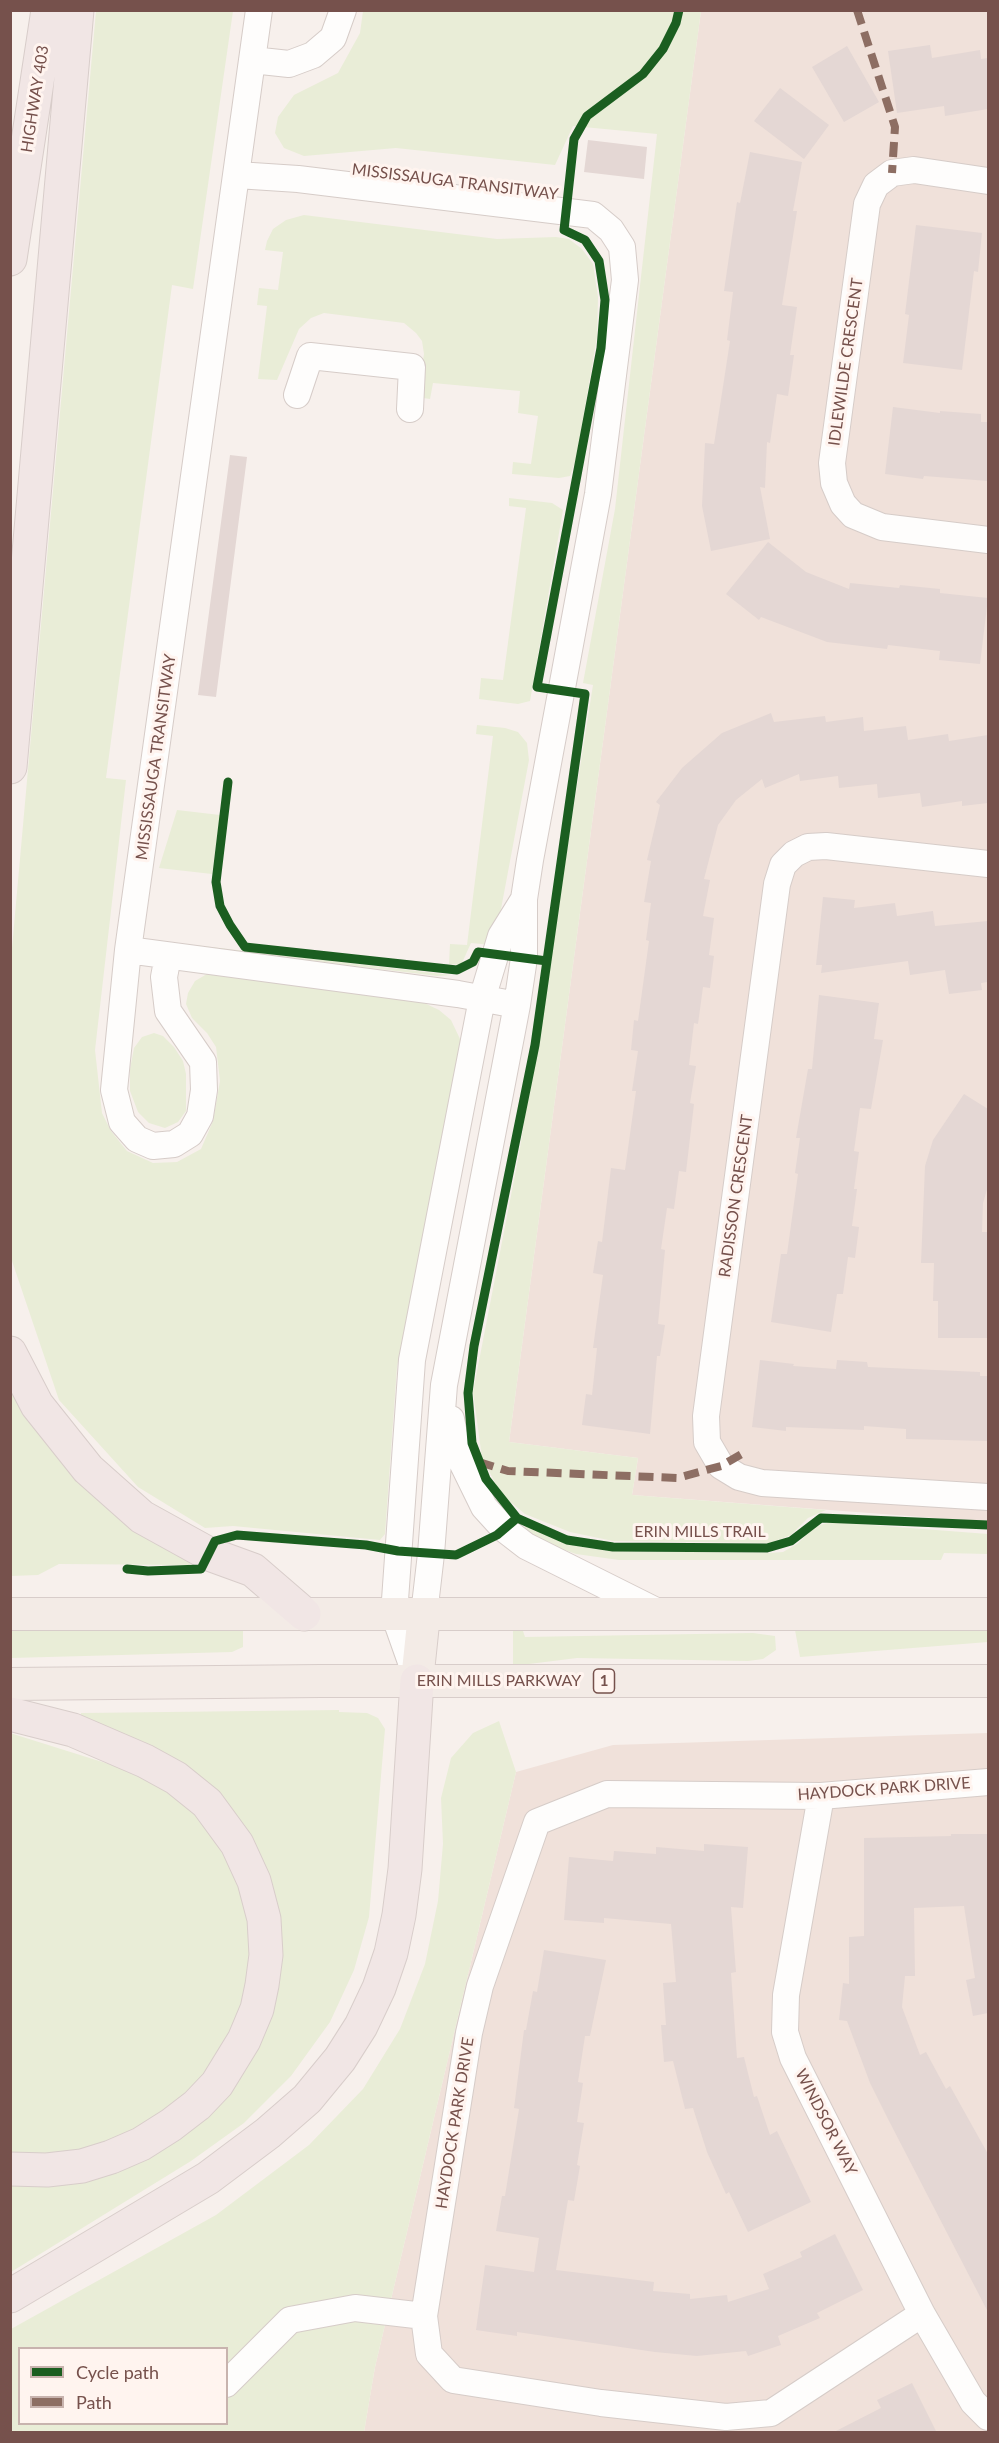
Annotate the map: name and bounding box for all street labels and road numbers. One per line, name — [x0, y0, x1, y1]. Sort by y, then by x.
street label: HIGHWAY 403 — [17, 44, 53, 154]
street label: MISSISSAUGA TRANSITWAY — [351, 160, 559, 204]
street label: IDLEWILDE CRESCENT — [825, 277, 867, 447]
street label: MISSISSAUGA TRANSITWAY — [132, 653, 180, 861]
street label: RADISSON CRESCENT — [715, 1113, 757, 1279]
street label: ERIN MILLS TRAIL — [634, 1522, 766, 1542]
road number: 1 — [594, 1669, 614, 1693]
street label: ERIN MILLS PARKWAY — [417, 1671, 581, 1691]
street label: HAYDOCK PARK DRIVE — [797, 1773, 971, 1805]
street label: HAYDOCK PARK DRIVE — [432, 2036, 478, 2210]
street label: WINDSOR WAY — [791, 2066, 861, 2178]

